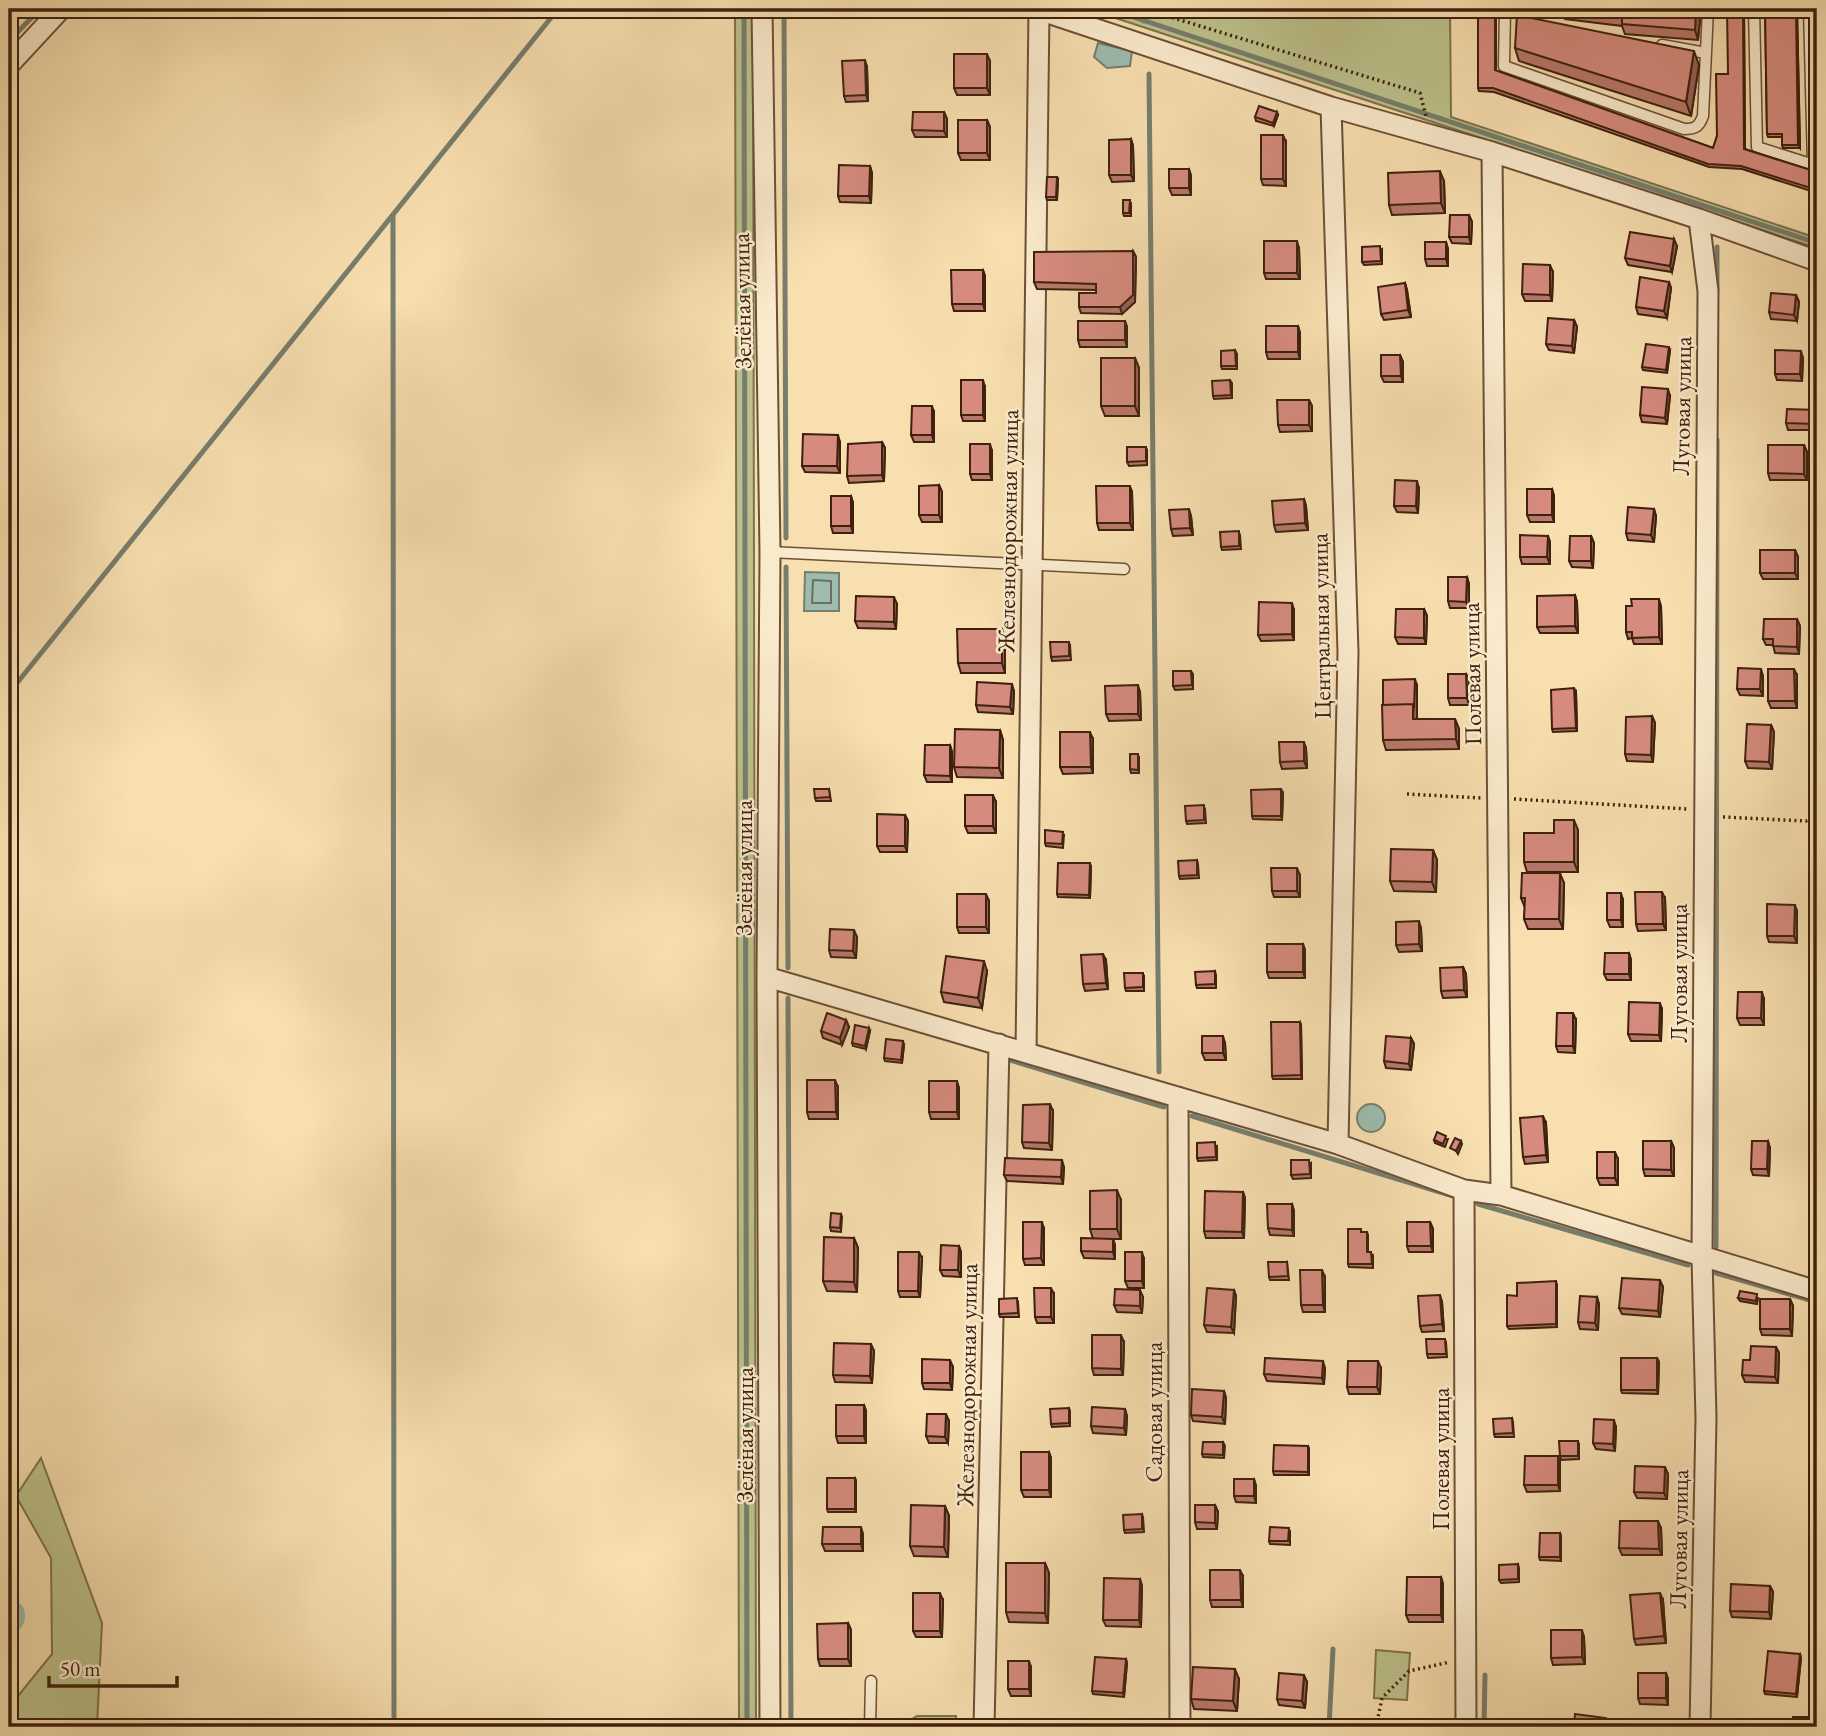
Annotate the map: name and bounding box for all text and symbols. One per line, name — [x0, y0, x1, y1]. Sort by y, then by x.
street label: Зелёная улица — [725, 232, 758, 369]
street label: Луговая улица — [1665, 336, 1698, 476]
street label: Железнодорожная улица — [990, 409, 1025, 654]
street label: Центральная улица — [1303, 532, 1338, 719]
street label: Полевая улица — [1455, 602, 1488, 746]
street label: Зелёная улица — [728, 800, 759, 936]
street label: Луговая улица — [1663, 903, 1694, 1043]
street label: Железнодорожная улица — [949, 1263, 984, 1508]
street label: Садовая улица — [1138, 1341, 1169, 1482]
street label: Зелёная улица — [729, 1367, 760, 1503]
street label: Полевая улица — [1425, 1387, 1456, 1531]
street label: Луговая улица — [1662, 1469, 1695, 1609]
scale bar — [49, 1645, 177, 1689]
text: 50 m — [60, 1655, 101, 1682]

